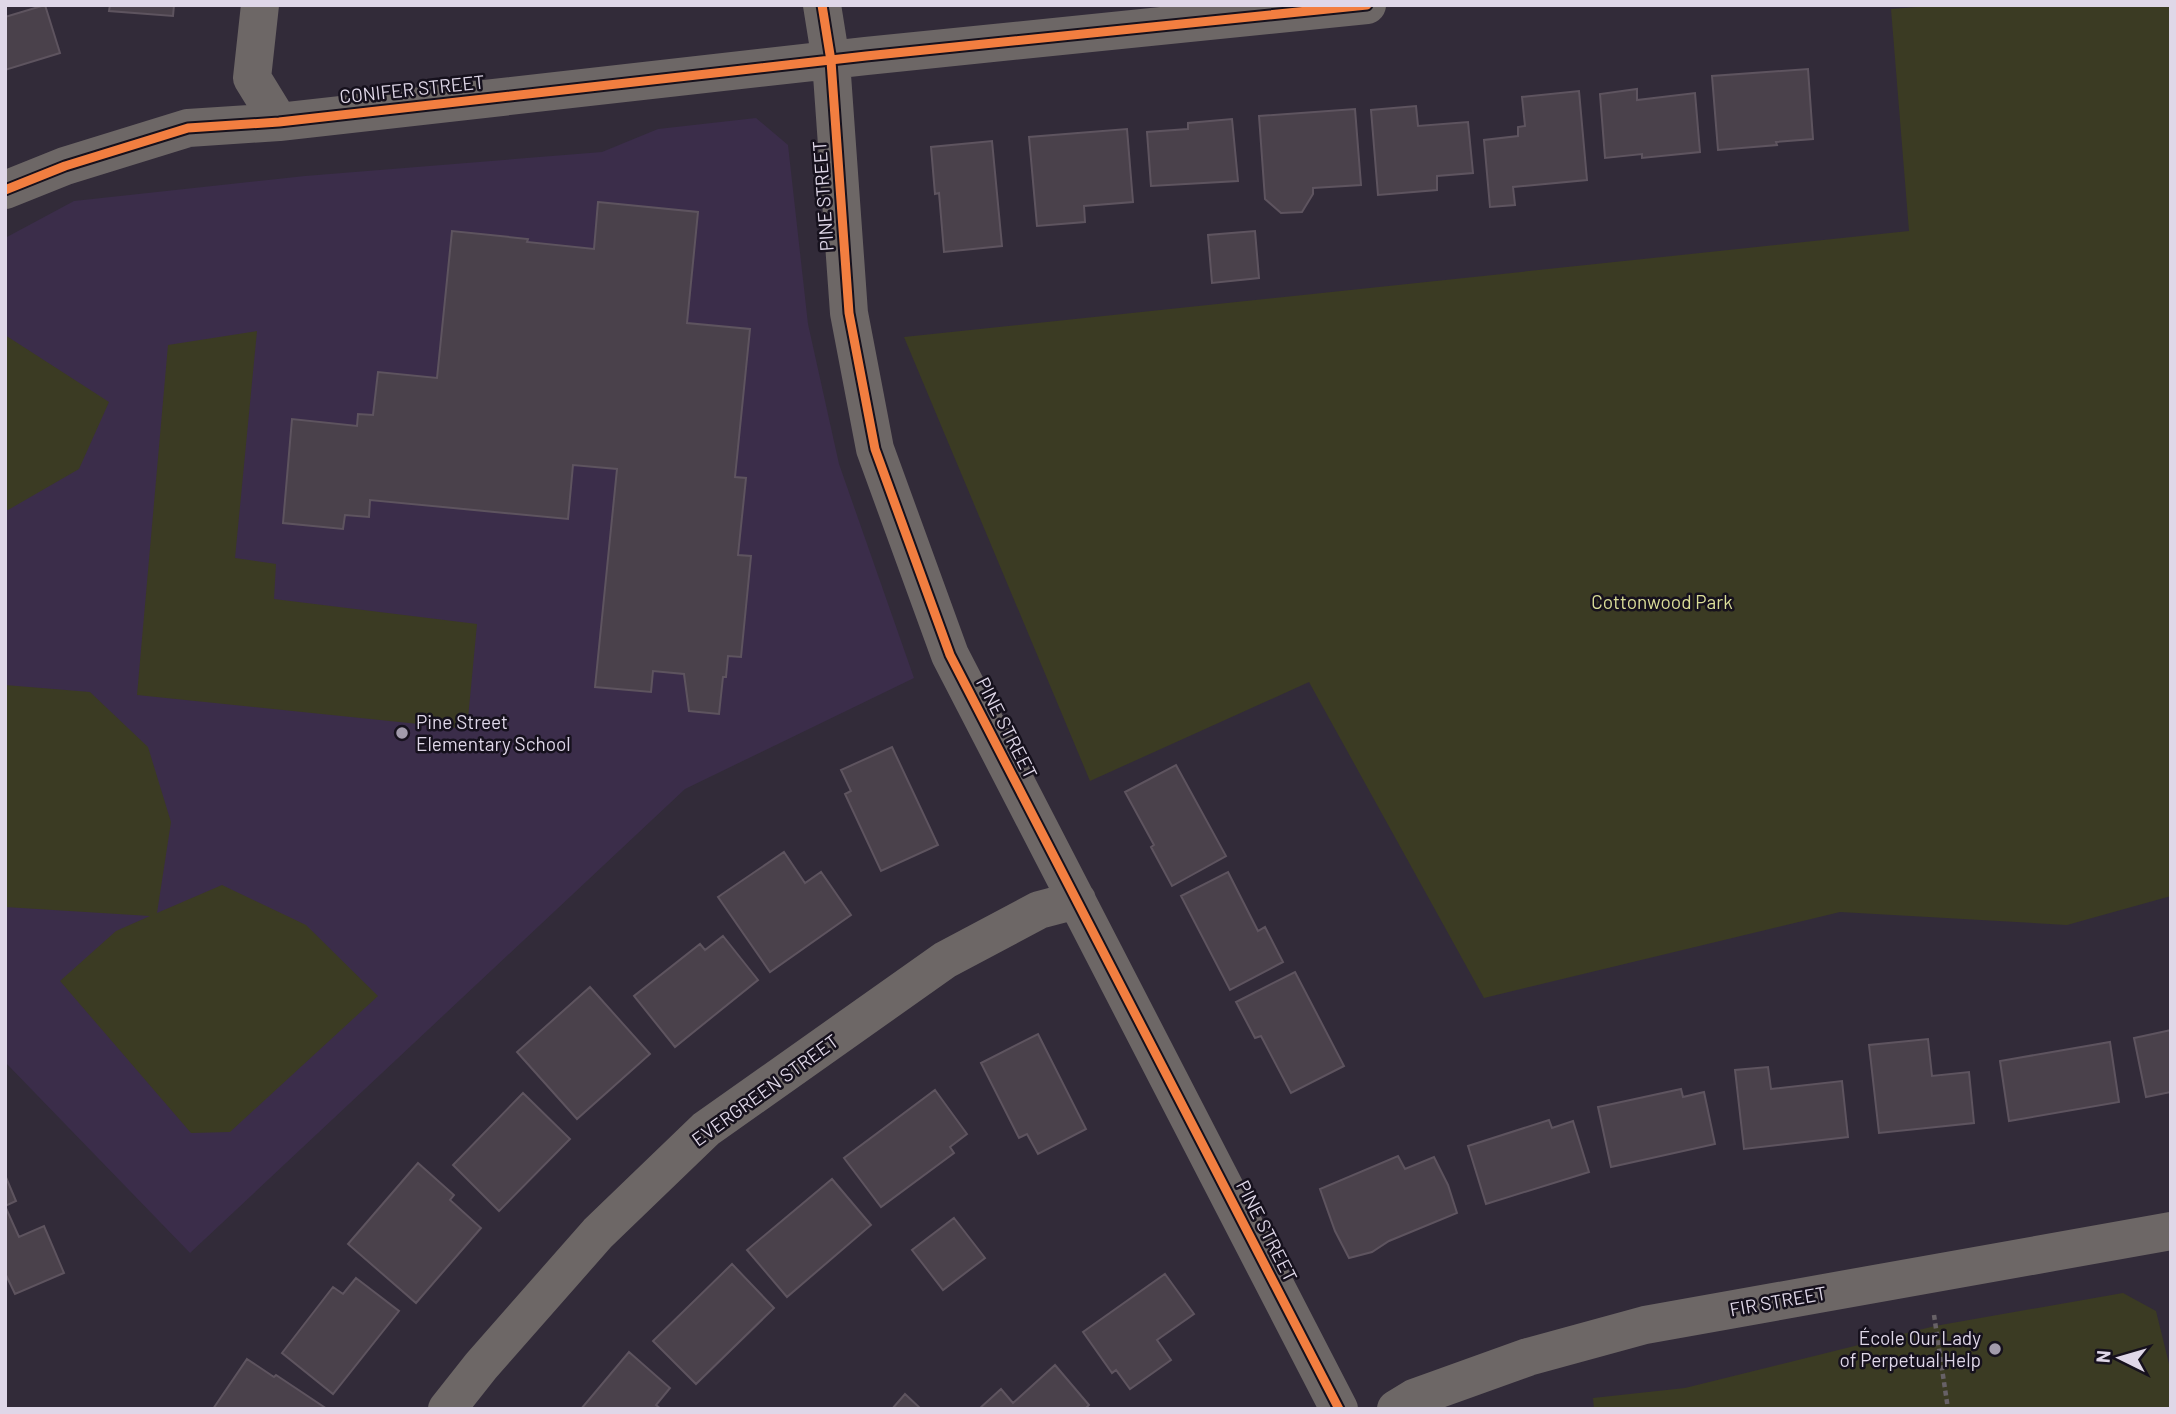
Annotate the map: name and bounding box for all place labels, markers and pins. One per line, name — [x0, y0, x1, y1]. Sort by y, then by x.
place label: Pine Street Elementary School — [416, 710, 571, 755]
marker: Pine Street Elementary School — [394, 725, 410, 741]
place label: École Our Lady of Perpetual Help — [1840, 1326, 1981, 1371]
marker: École Our Lady of Perpetual Help — [1987, 1341, 2003, 1357]

